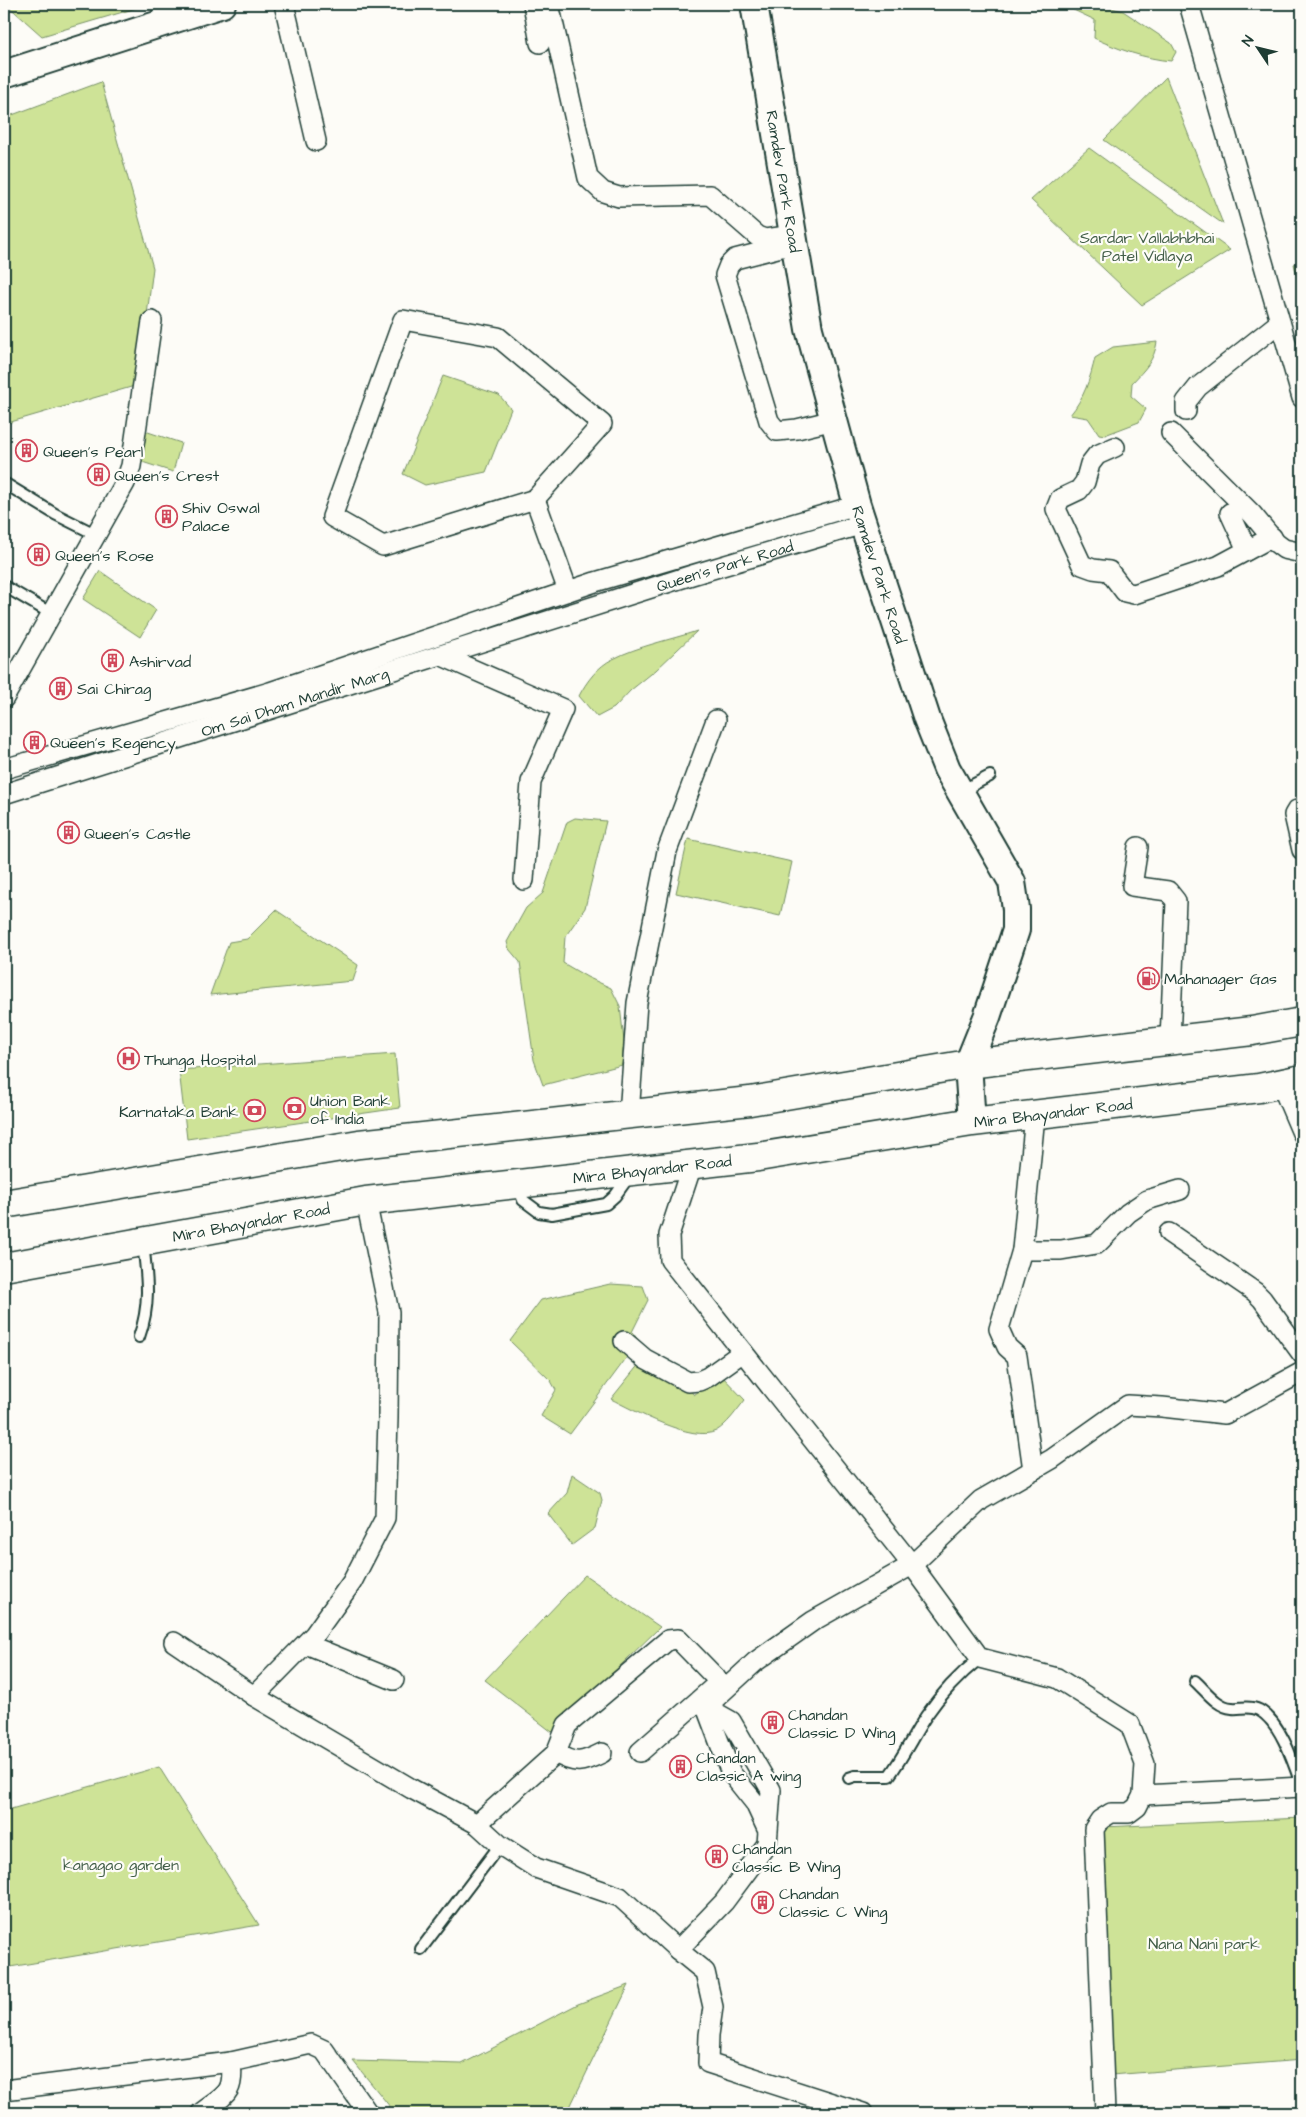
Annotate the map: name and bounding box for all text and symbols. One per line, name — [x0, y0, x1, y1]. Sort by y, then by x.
north arrow — [1234, 22, 1284, 72]
text: N — [1237, 32, 1259, 50]
street label: Ramdev Park Road — [760, 109, 806, 254]
park label: Sardar Vallabhbhai Patel Vidlaya — [1080, 227, 1215, 268]
building icon: Queen's Pearl — [15, 439, 39, 463]
place label: Queen's Pearl — [43, 441, 143, 463]
building icon: Queen's Crest — [86, 463, 110, 487]
place label: Queen's Crest — [114, 465, 220, 487]
place label: Shiv Oswal Palace — [182, 497, 260, 537]
street label: Ramdev Park Road — [846, 503, 912, 646]
building icon: Shiv Oswal Palace — [154, 504, 178, 528]
street label: Queen's Park Road — [654, 535, 796, 598]
building icon: Queen's Rose — [27, 543, 51, 567]
place label: Queen's Rose — [55, 545, 154, 567]
building icon: Ashirvad — [101, 649, 125, 673]
place label: Ashirvad — [129, 651, 191, 673]
street label: Om Sai Dham Mandir Marg — [198, 662, 392, 743]
building icon: Sai Chirag — [49, 676, 73, 700]
place label: Sai Chirag — [77, 678, 151, 701]
building icon: Queen's Regency — [22, 730, 46, 754]
place label: Queen's Regency — [50, 732, 176, 755]
building icon: Queen's Castle — [56, 821, 80, 845]
place label: Queen's Castle — [84, 823, 191, 845]
fuel station icon: Mahanager Gas — [1136, 966, 1160, 990]
place label: Mahanager Gas — [1164, 968, 1277, 991]
hospital icon: Thunga Hospital — [116, 1047, 140, 1071]
place label: Thunga Hospital — [144, 1049, 256, 1072]
place label: Union Bank of India — [310, 1090, 390, 1130]
street label: Mira Bhayandar Road — [973, 1093, 1134, 1134]
bank icon: Union Bank of India — [282, 1097, 306, 1121]
bank icon: Karnataka Bank — [242, 1099, 266, 1123]
place label: Karnataka Bank — [119, 1101, 238, 1123]
street label: Mira Bhayandar Road — [572, 1150, 733, 1190]
street label: Mira Bhayandar Road — [171, 1198, 332, 1248]
place label: Chandan Classic D Wing — [788, 1704, 896, 1745]
building icon: Chandan Classic D Wing — [760, 1711, 784, 1735]
place label: Chandan Classic A wing — [696, 1747, 801, 1788]
building icon: Chandan Classic A wing — [668, 1754, 692, 1778]
place label: Chandan Classic B Wing — [732, 1838, 841, 1879]
building icon: Chandan Classic B Wing — [704, 1845, 728, 1869]
park label: kanagao garden — [63, 1854, 179, 1877]
place label: Chandan Classic C Wing — [779, 1883, 887, 1924]
building icon: Chandan Classic C Wing — [751, 1890, 775, 1914]
park label: Nana Nani park — [1148, 1933, 1260, 1955]

